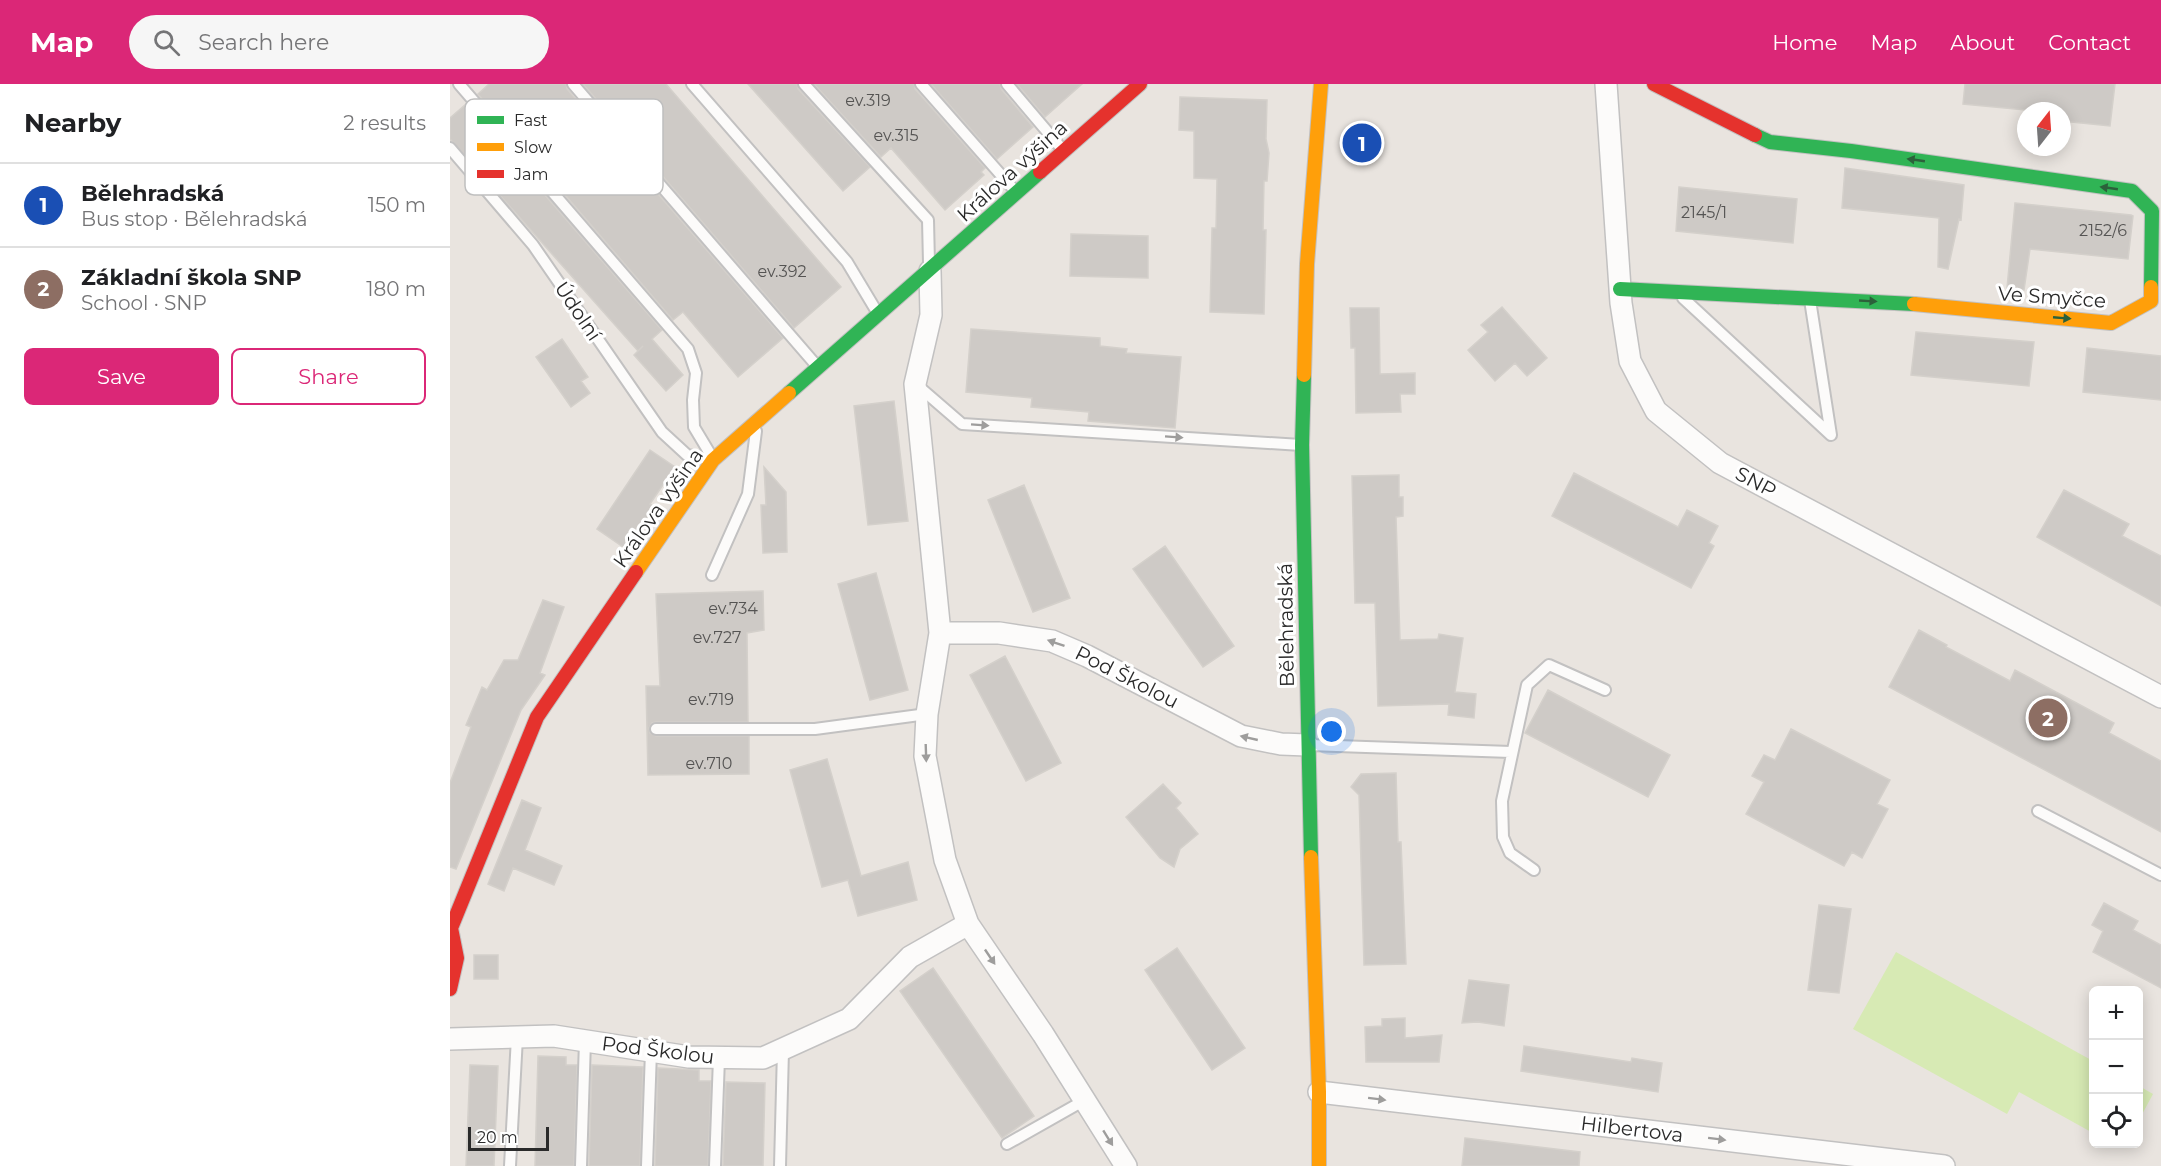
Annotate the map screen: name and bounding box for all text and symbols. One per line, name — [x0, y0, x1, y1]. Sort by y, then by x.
search box — [129, 15, 549, 69]
text: Map — [30, 25, 93, 59]
icon: search — [150, 26, 183, 59]
text: Search here — [198, 29, 329, 56]
text: Home — [1772, 30, 1837, 55]
text: Map — [1870, 30, 1917, 55]
text: About — [1950, 30, 2015, 55]
text: Contact — [2048, 30, 2131, 55]
house number: ev.319 — [845, 91, 891, 110]
legend — [465, 99, 663, 195]
north arrow — [2017, 102, 2071, 156]
text: Nearby — [24, 107, 121, 139]
text: 2 results — [343, 111, 426, 135]
text: Fast — [514, 111, 548, 130]
street label: Králova výšina — [952, 115, 1072, 227]
pin: 1 — [1342, 120, 1382, 166]
house number: ev.315 — [873, 126, 919, 145]
text: Slow — [514, 138, 552, 157]
one-way arrow — [1906, 156, 1925, 165]
text: Jam — [513, 165, 548, 184]
text: Bělehradská — [81, 180, 224, 207]
one-way arrow — [2099, 183, 2118, 192]
text: 1 — [40, 193, 47, 217]
text: 150 m — [368, 193, 426, 217]
house number: 2145/1 — [1681, 203, 1727, 222]
text: Bus stop · Bělehradská — [81, 207, 308, 231]
house number: 2152/6 — [2079, 221, 2127, 240]
house number: ev.392 — [757, 262, 807, 281]
text: Základní škola SNP — [81, 264, 302, 291]
text: 2 — [38, 277, 49, 301]
text: 180 m — [366, 277, 426, 301]
street label: Údolní — [550, 277, 607, 346]
street label: Ve Smyčce — [1997, 281, 2107, 313]
text: School · SNP — [81, 291, 207, 315]
one-way arrow — [1858, 296, 1877, 305]
one-way arrow — [2052, 313, 2071, 323]
button: Save — [24, 348, 219, 405]
button: Share — [231, 348, 426, 405]
one-way arrow — [970, 420, 989, 429]
one-way arrow — [1165, 432, 1184, 441]
street label: Králova výšina — [608, 444, 708, 572]
street label: SNP — [1731, 461, 1781, 503]
street label: Bělehradská — [1273, 563, 1299, 687]
house number: ev.734 — [708, 599, 758, 618]
house number: ev.727 — [693, 628, 741, 647]
one-way arrow — [1047, 638, 1065, 648]
street label: Pod Školou — [1071, 641, 1183, 713]
house number: ev.719 — [688, 690, 734, 709]
pin: 2 — [2028, 696, 2068, 740]
your location — [1317, 717, 1346, 746]
one-way arrow — [1240, 732, 1259, 742]
one-way arrow — [921, 744, 930, 763]
house number: ev.710 — [686, 754, 732, 773]
one-way arrow — [985, 948, 996, 965]
map controls — [2089, 986, 2143, 1148]
button: + — [2089, 986, 2143, 1040]
street label: Pod Školou — [600, 1031, 716, 1069]
button: − — [2089, 1040, 2143, 1094]
one-way arrow — [1368, 1094, 1387, 1104]
button: locate — [2089, 1094, 2143, 1148]
street label: Hilbertova — [1579, 1111, 1685, 1147]
scale bar — [468, 1124, 549, 1152]
text: 20 m — [477, 1128, 518, 1147]
one-way arrow — [1103, 1130, 1114, 1146]
one-way arrow — [1707, 1134, 1726, 1144]

